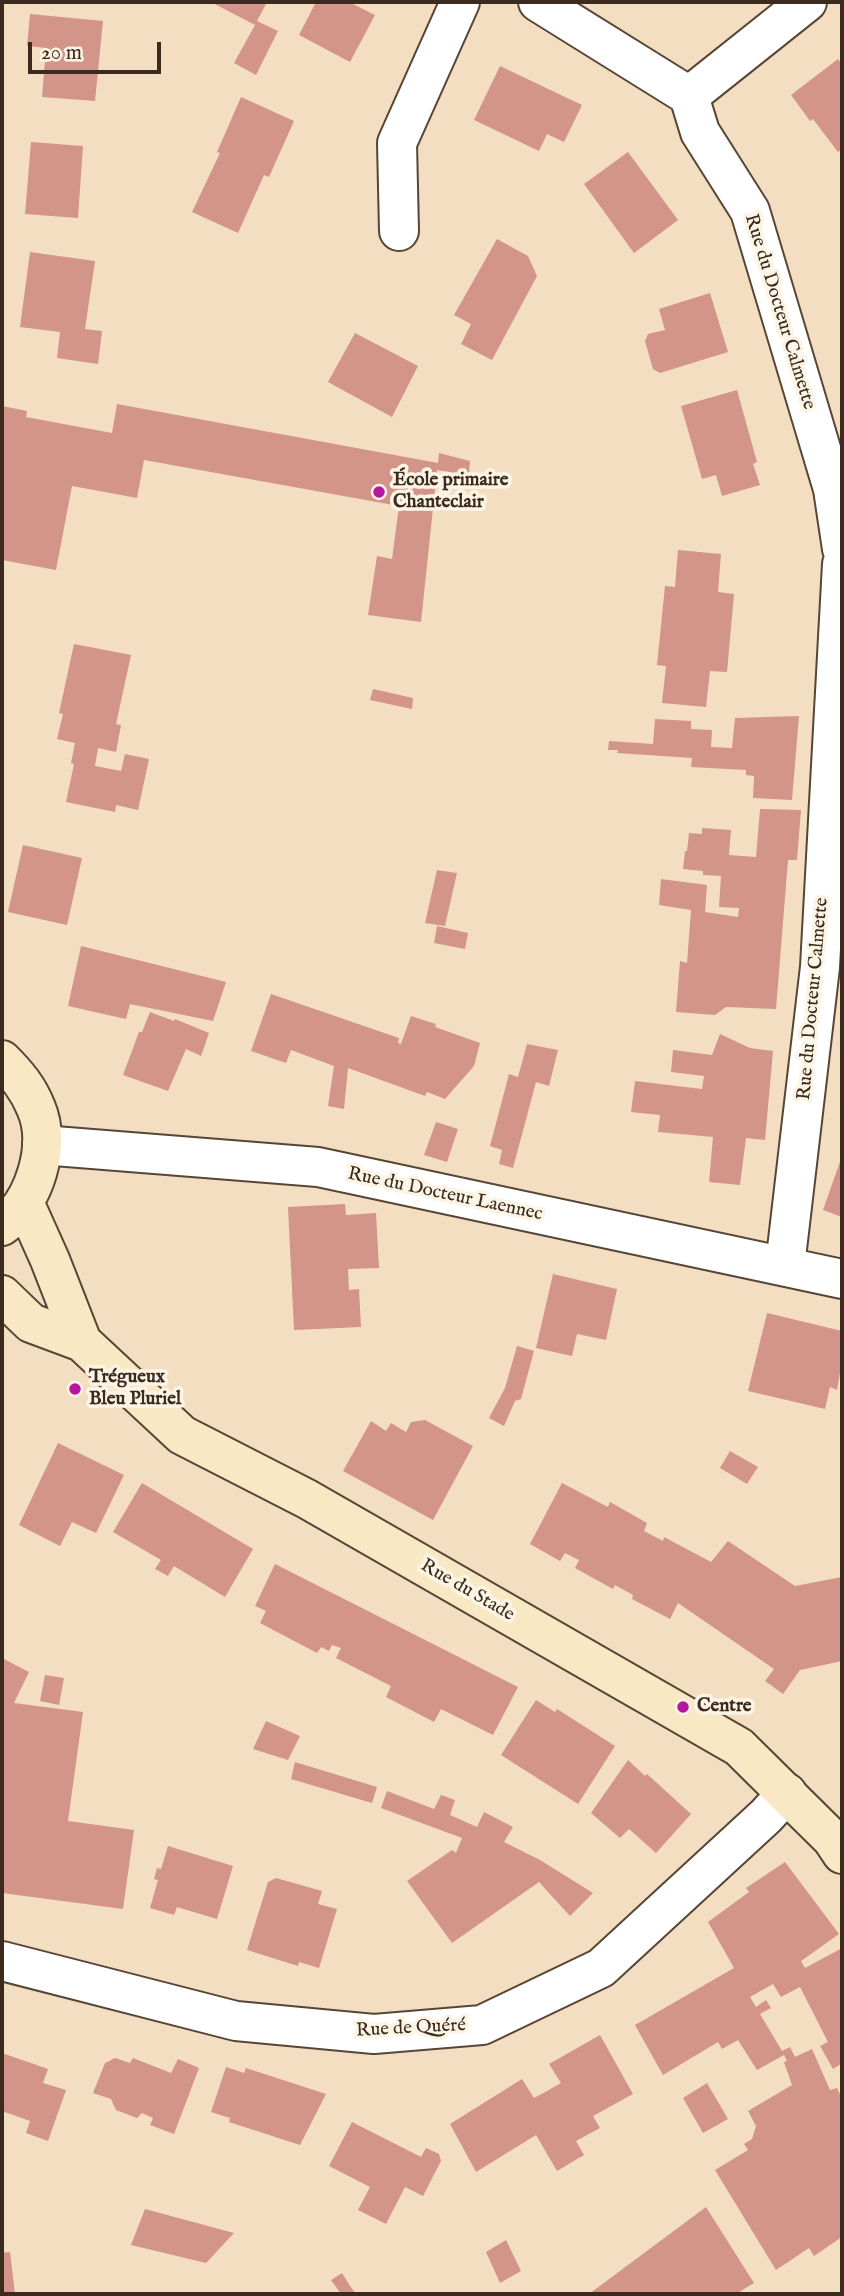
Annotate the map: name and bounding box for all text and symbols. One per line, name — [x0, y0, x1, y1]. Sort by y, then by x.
scale bar — [32, 28, 164, 72]
text: 20 m — [41, 40, 82, 67]
street label: Rue du Docteur Calmette — [738, 212, 820, 412]
place label: École primaire Chanteclair — [393, 470, 508, 514]
marker: École primaire Chanteclair — [371, 484, 387, 500]
street label: Rue du Docteur Calmette — [794, 897, 834, 1101]
street label: Rue du Docteur Laennec — [345, 1163, 545, 1227]
place label: Trégueux Bleu Pluriel — [89, 1367, 181, 1411]
marker: Trégueux Bleu Pluriel — [67, 1381, 83, 1397]
street label: Rue du Stade — [416, 1555, 518, 1627]
place label: Centre — [697, 1696, 752, 1718]
marker: Centre — [675, 1699, 691, 1715]
street label: Rue de Quéré — [356, 2015, 466, 2043]

